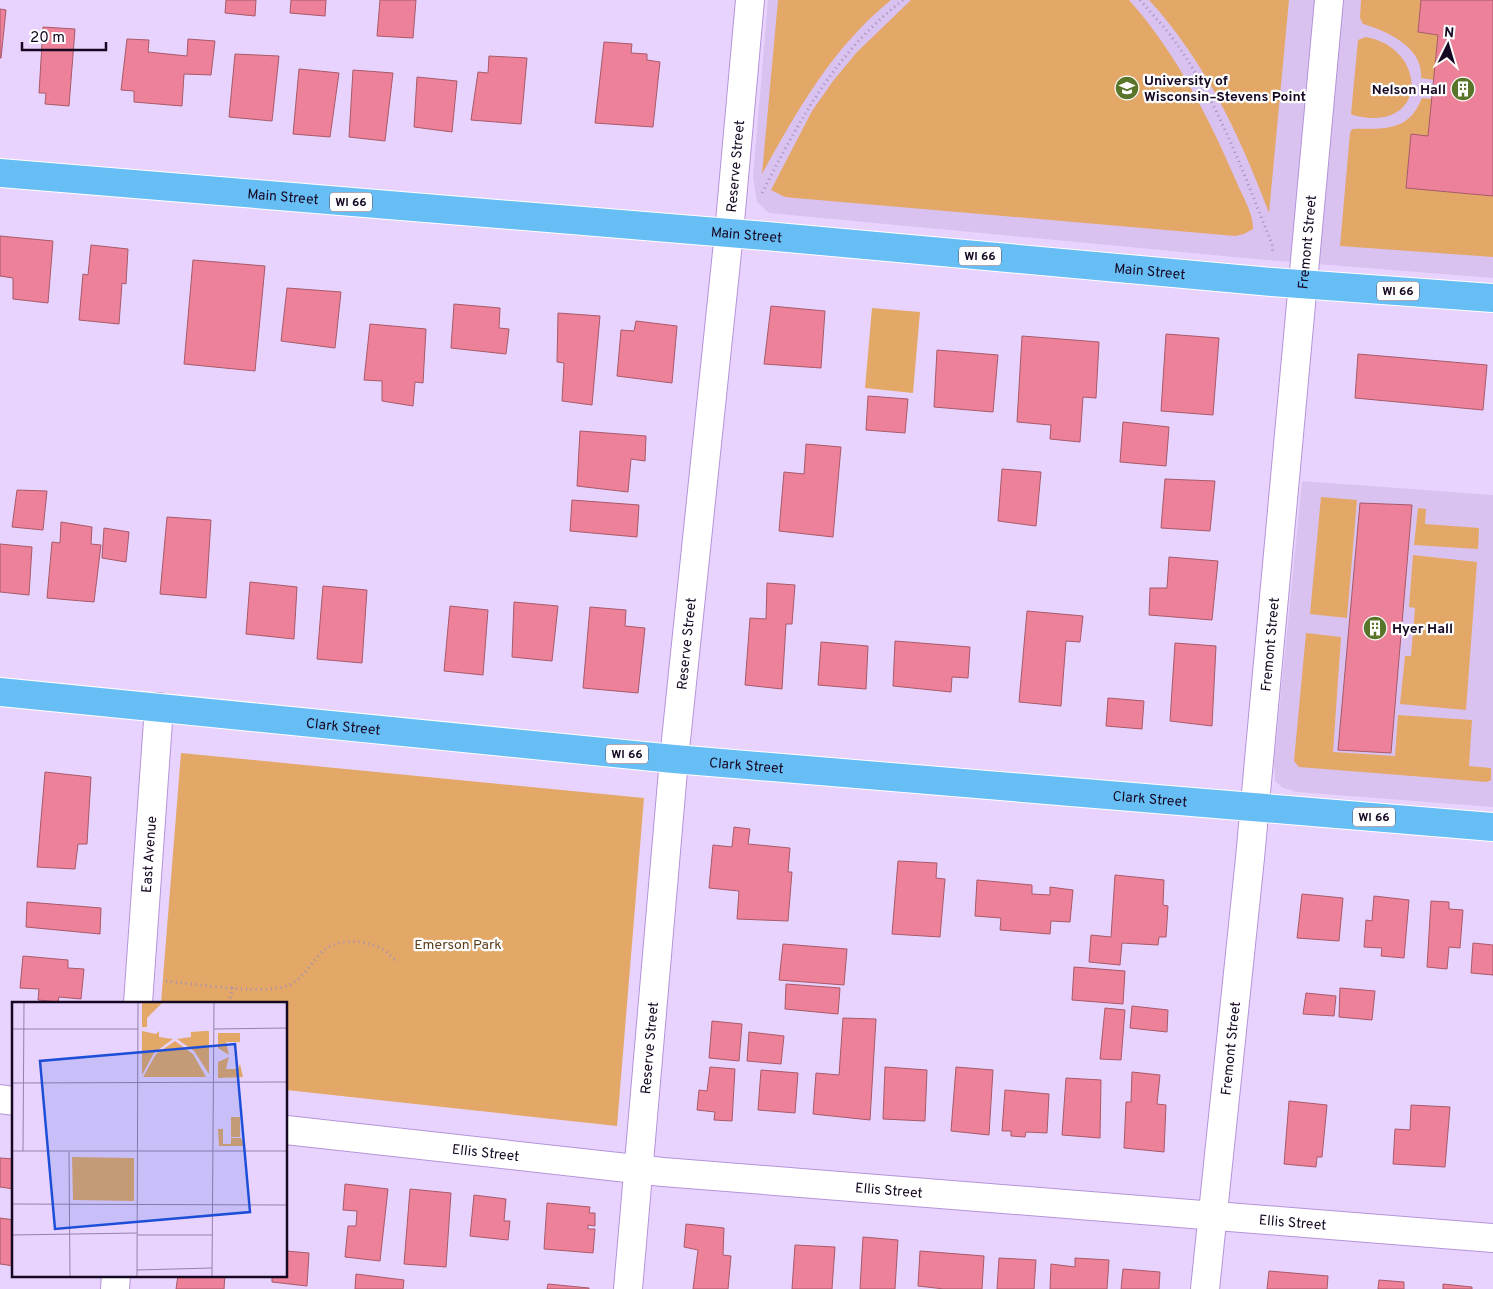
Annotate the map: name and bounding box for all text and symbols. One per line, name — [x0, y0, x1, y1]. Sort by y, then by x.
scale bar — [22, 20, 106, 52]
north arrow — [1423, 20, 1473, 70]
text: N — [1443, 25, 1455, 42]
text: 20 m — [30, 29, 65, 48]
place label: University of Wisconsin–Stevens Point — [1144, 73, 1306, 106]
school or university icon: University of Wisconsin–Stevens Point — [1114, 75, 1140, 101]
building icon: Nelson Hall — [1450, 76, 1476, 102]
place label: Nelson Hall — [1372, 82, 1446, 99]
street label: Reserve Street — [724, 119, 749, 213]
street label: Main Street — [247, 186, 319, 209]
road number: WI 66 — [330, 192, 372, 212]
street label: Fremont Street — [1295, 194, 1321, 290]
street label: Main Street — [710, 224, 783, 247]
road number: WI 66 — [959, 247, 1001, 266]
street label: Main Street — [1113, 261, 1186, 284]
road number: WI 66 — [1377, 282, 1419, 300]
street label: Reserve Street — [674, 597, 701, 691]
street label: Fremont Street — [1258, 597, 1284, 692]
building icon: Hyer Hall — [1362, 615, 1388, 641]
place label: Hyer Hall — [1392, 621, 1453, 638]
street label: Clark Street — [305, 715, 381, 740]
road number: WI 66 — [606, 744, 648, 764]
street label: Clark Street — [708, 755, 784, 778]
street label: Clark Street — [1112, 788, 1188, 812]
road number: WI 66 — [1353, 808, 1395, 826]
street label: East Avenue — [139, 815, 161, 894]
park label: Emerson Park — [414, 937, 502, 954]
street label: Reserve Street — [638, 1001, 663, 1095]
street label: Fremont Street — [1218, 1001, 1245, 1096]
inset map — [12, 1002, 288, 1276]
street label: Ellis Street — [451, 1142, 520, 1166]
street label: Ellis Street — [854, 1180, 923, 1203]
street label: Ellis Street — [1258, 1212, 1327, 1235]

